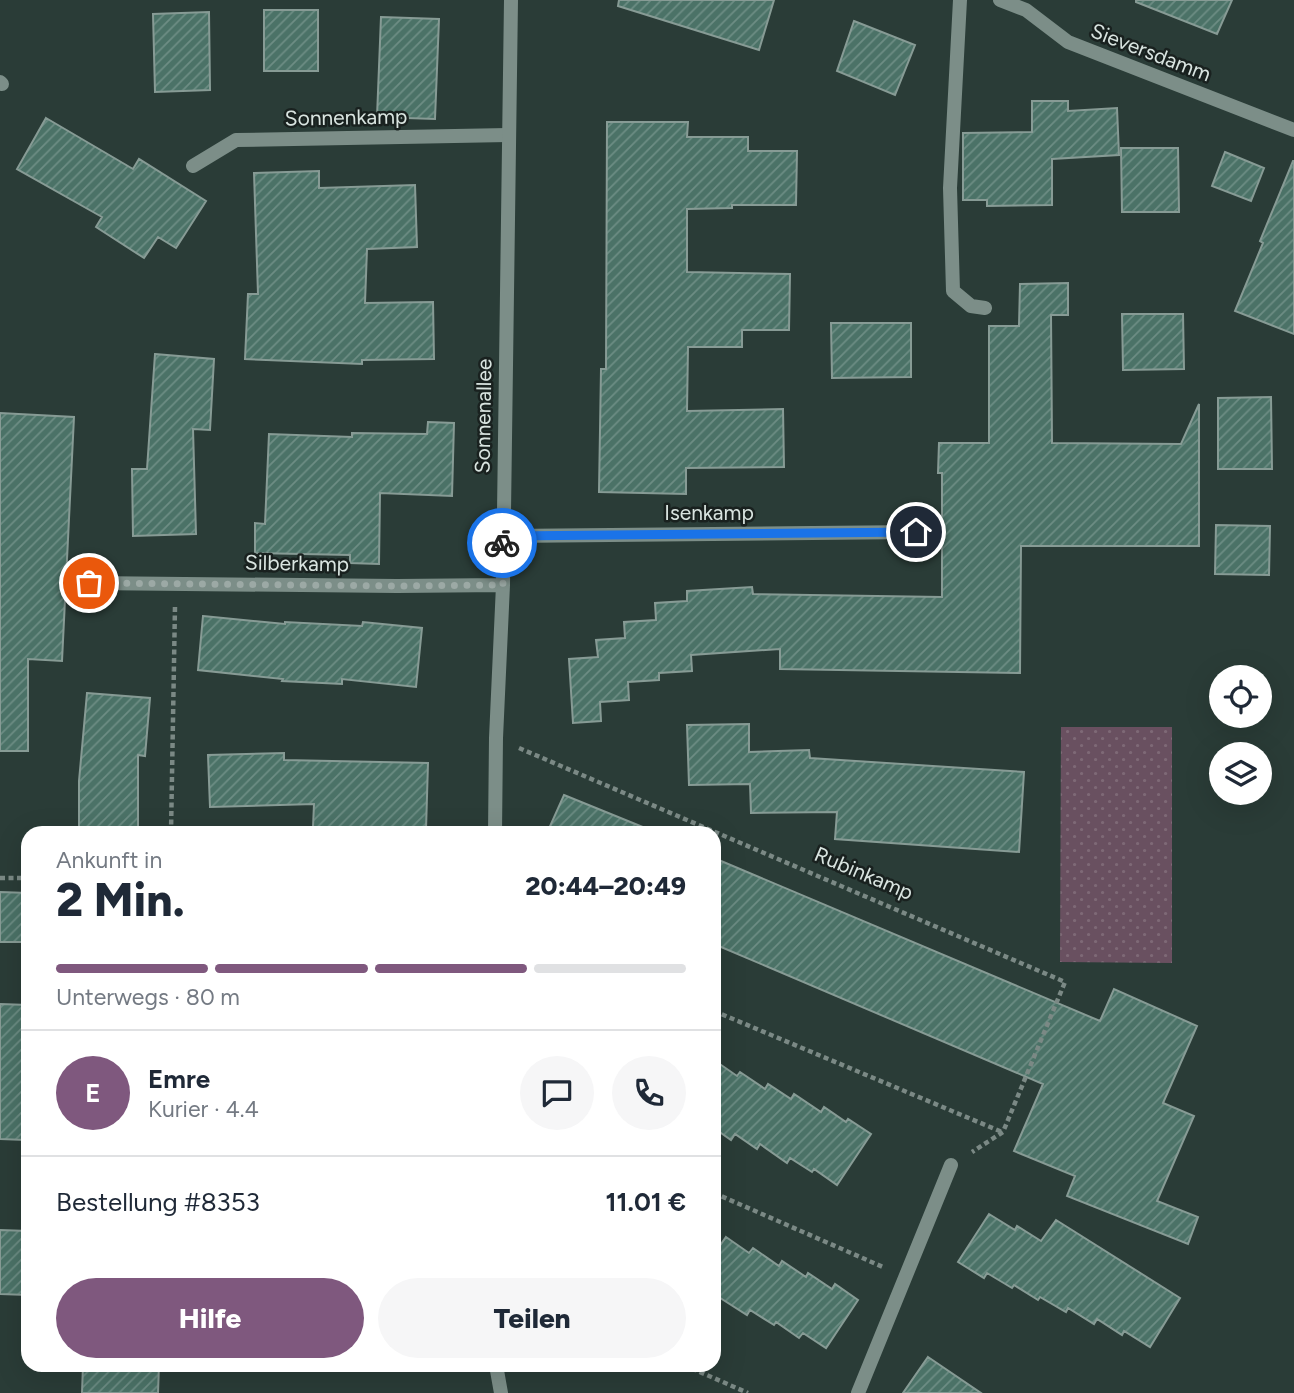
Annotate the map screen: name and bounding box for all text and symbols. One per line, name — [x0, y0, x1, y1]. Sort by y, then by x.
street label: Sieversdamm — [1087, 18, 1215, 86]
street label: Sonnenkamp — [284, 103, 408, 131]
street label: Sonnenallee — [470, 359, 496, 473]
street label: Isenkamp — [664, 500, 754, 525]
pin — [886, 502, 946, 562]
courier — [467, 508, 537, 578]
icon: home — [897, 513, 935, 551]
icon: bike — [483, 524, 521, 562]
street label: Silberkamp — [245, 550, 349, 576]
pin — [59, 553, 119, 613]
icon: bag — [70, 564, 108, 602]
map controls — [1209, 665, 1272, 805]
button: locate — [1209, 665, 1272, 728]
button: layers — [1209, 742, 1272, 805]
street label: Rubinkamp — [811, 841, 917, 905]
text: Ankunft in — [56, 846, 162, 874]
text: 20:44–20:49 — [525, 870, 686, 902]
text: 2 Min. — [56, 872, 185, 928]
text: Unterwegs · 80 m — [56, 983, 240, 1011]
button: chat — [520, 1056, 594, 1130]
button: phone — [612, 1056, 686, 1130]
text: Emre — [148, 1063, 210, 1095]
text: E — [85, 1077, 101, 1109]
text: Kurier · 4.4 — [148, 1095, 259, 1123]
text: Bestellung #8353 — [56, 1186, 260, 1218]
text: 11.01 € — [606, 1186, 686, 1218]
button: Hilfe — [56, 1278, 364, 1358]
button: Teilen — [378, 1278, 686, 1358]

